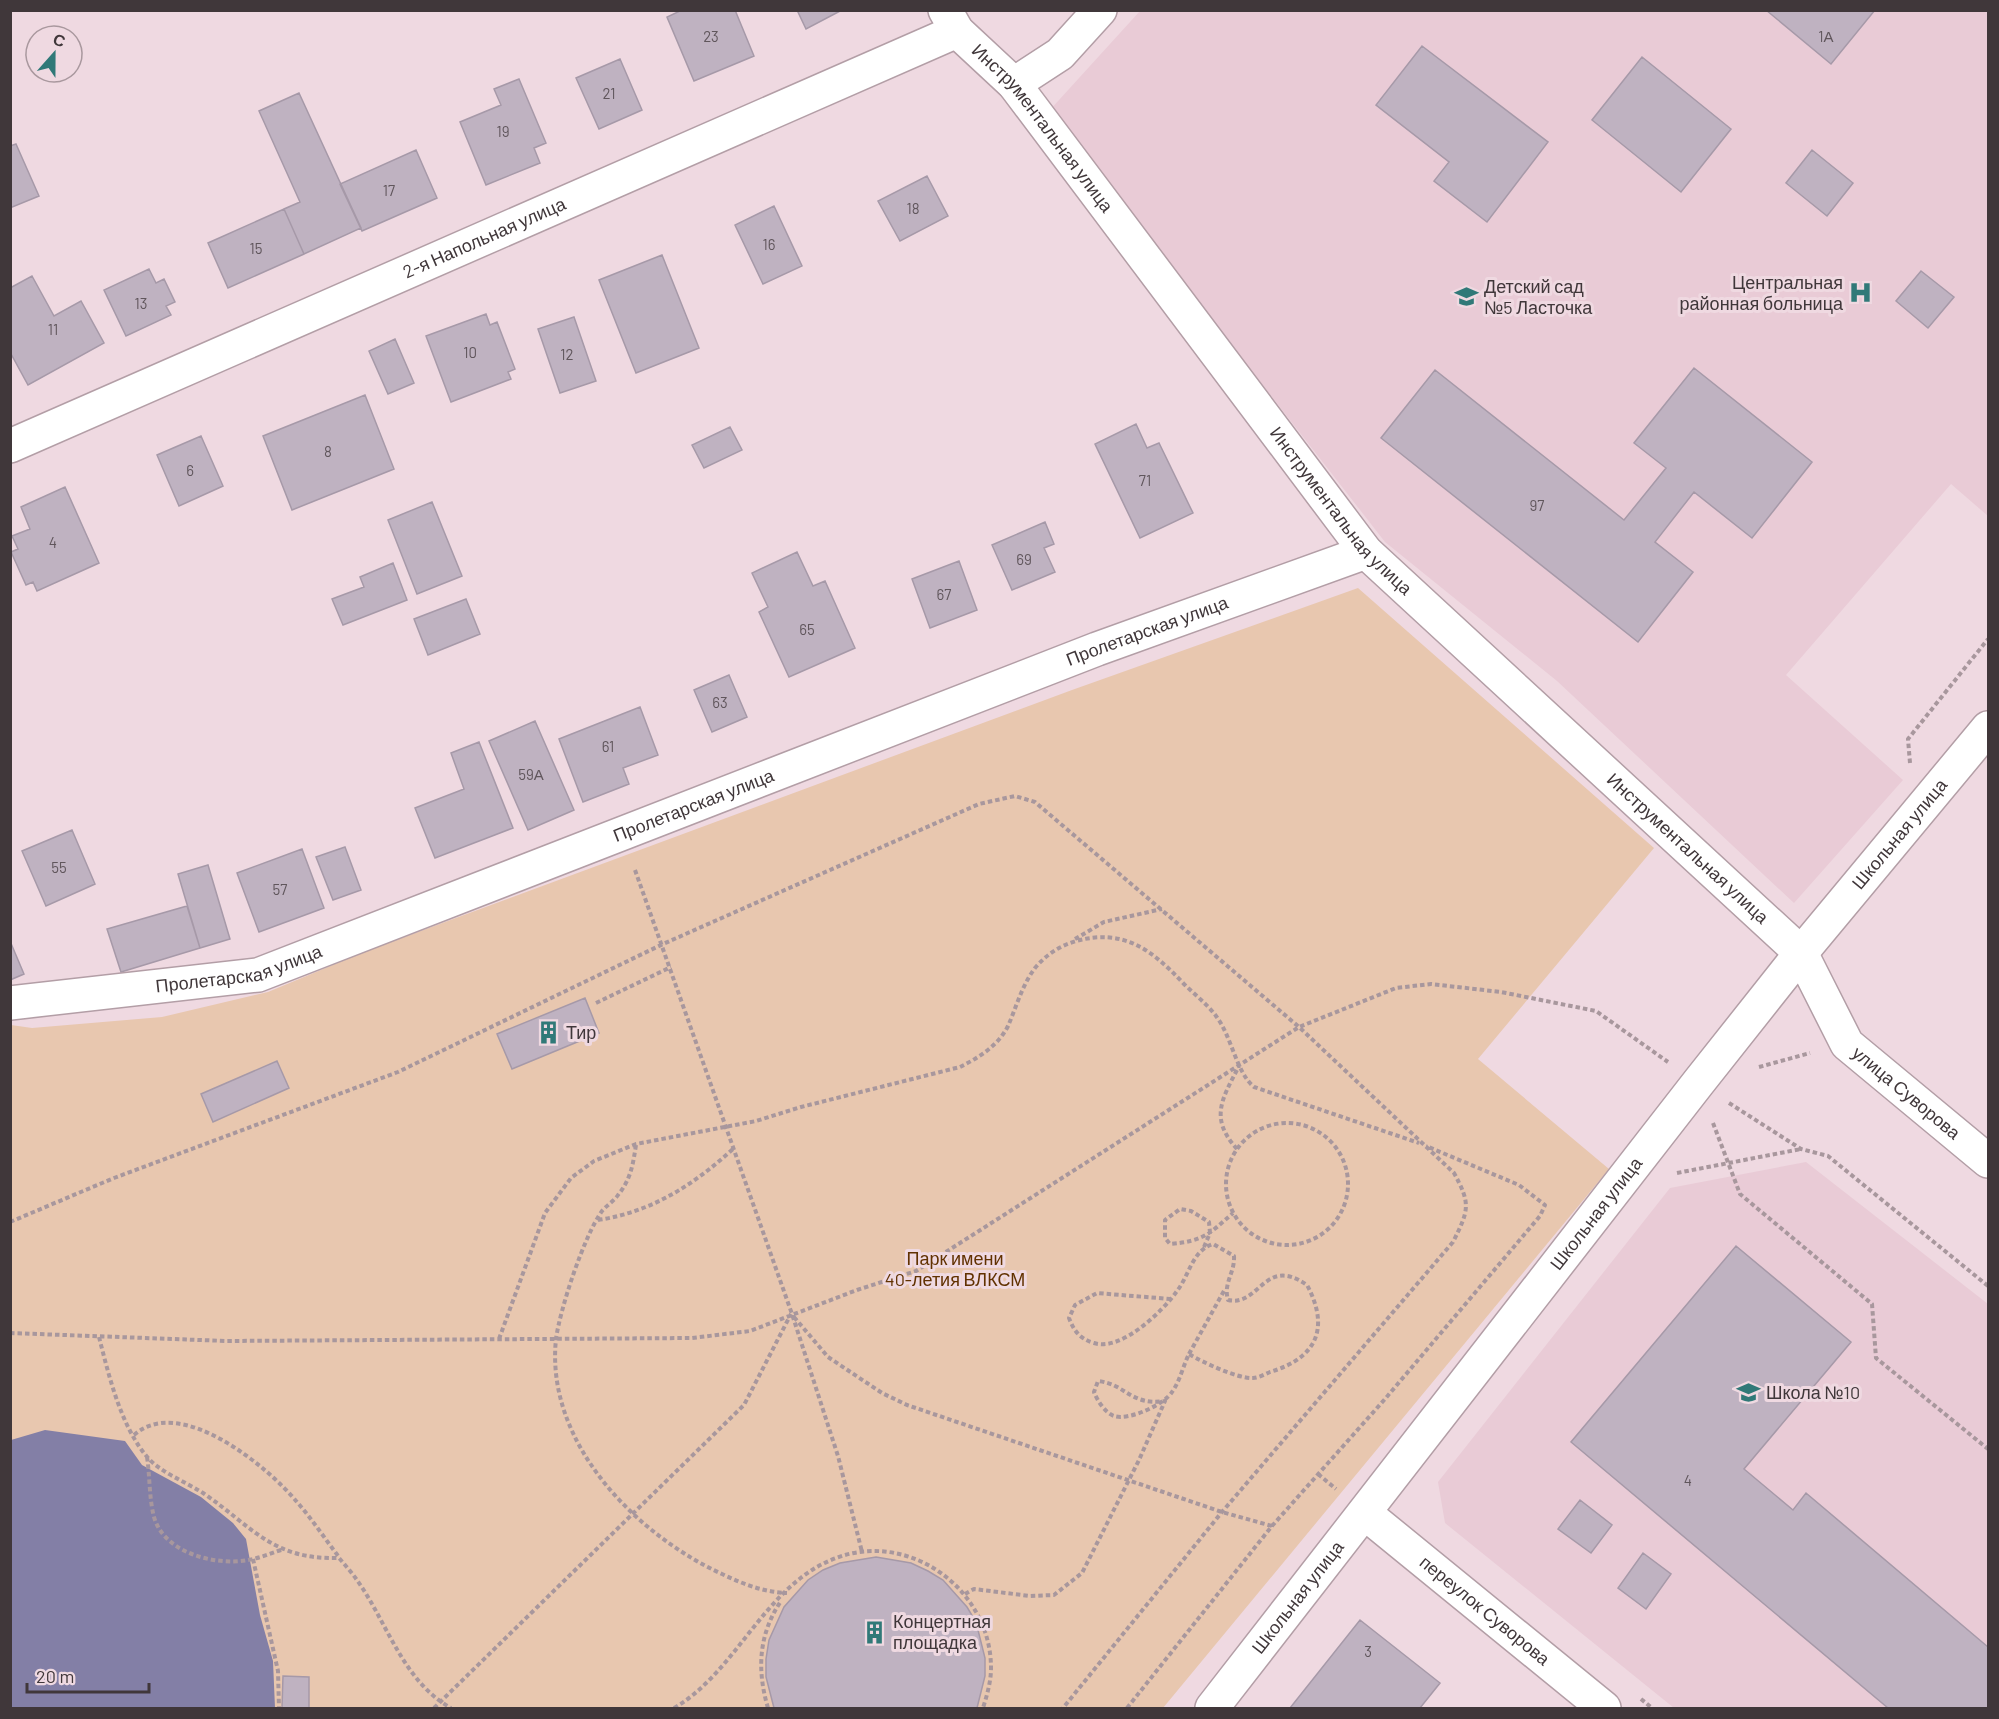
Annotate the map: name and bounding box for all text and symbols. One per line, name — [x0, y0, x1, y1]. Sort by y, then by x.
north arrow — [24, 24, 84, 84]
house number: 23 — [703, 27, 719, 45]
house number: 1А — [1818, 27, 1834, 45]
text: С — [51, 29, 69, 51]
street label: Инструментальная улица — [968, 38, 1119, 217]
house number: 21 — [602, 84, 616, 102]
house number: 19 — [496, 122, 510, 140]
house number: 17 — [383, 181, 395, 199]
street label: 2-я Напольная улица — [399, 192, 570, 282]
house number: 18 — [906, 199, 920, 217]
house number: 16 — [763, 235, 775, 253]
house number: 15 — [250, 239, 262, 257]
place label: Центральная районная больница — [1680, 271, 1844, 314]
place label: Детский сад №5 Ласточка — [1484, 275, 1593, 318]
hospital icon: Центральная районная больница — [1848, 280, 1874, 306]
school or university icon: Детский сад №5 Ласточка — [1453, 284, 1479, 310]
house number: 13 — [135, 294, 147, 312]
house number: 11 — [48, 320, 58, 338]
house number: 10 — [463, 343, 477, 361]
house number: 12 — [560, 345, 574, 363]
street label: Инструментальная улица — [1266, 422, 1418, 600]
house number: 8 — [324, 442, 332, 460]
house number: 6 — [186, 461, 194, 479]
house number: 71 — [1139, 471, 1151, 489]
house number: 97 — [1530, 496, 1544, 514]
house number: 4 — [49, 533, 57, 551]
house number: 69 — [1016, 550, 1032, 568]
house number: 67 — [937, 585, 951, 603]
street label: Пролетарская улица — [1063, 590, 1232, 670]
house number: 65 — [799, 620, 815, 638]
house number: 63 — [712, 693, 728, 711]
house number: 61 — [602, 737, 614, 755]
street label: Пролетарская улица — [610, 763, 778, 846]
house number: 59А — [518, 765, 544, 783]
street label: Инструментальная улица — [1603, 768, 1774, 928]
street label: Школьная улица — [1847, 773, 1952, 893]
house number: 55 — [51, 858, 67, 876]
house number: 57 — [273, 880, 287, 898]
street label: Пролетарская улица — [154, 939, 326, 996]
building icon: Тир — [535, 1020, 561, 1046]
place label: Тир — [566, 1021, 596, 1043]
street label: улица Суворова — [1848, 1041, 1966, 1144]
street label: Школьная улица — [1545, 1152, 1647, 1274]
park label: Парк имени 40-летия ВЛКСМ — [885, 1247, 1025, 1290]
school or university icon: Школа №10 — [1735, 1380, 1761, 1406]
place label: Школа №10 — [1766, 1381, 1860, 1403]
house number: 4 — [1684, 1471, 1692, 1489]
street label: Школьная улица — [1246, 1535, 1348, 1658]
street label: переулок Суворова — [1416, 1550, 1555, 1670]
place label: Концертная площадка — [893, 1610, 991, 1653]
building icon: Концертная площадка — [862, 1619, 888, 1645]
house number: 3 — [1364, 1642, 1372, 1660]
scale bar — [27, 1656, 148, 1694]
text: 20 m — [36, 1665, 74, 1687]

